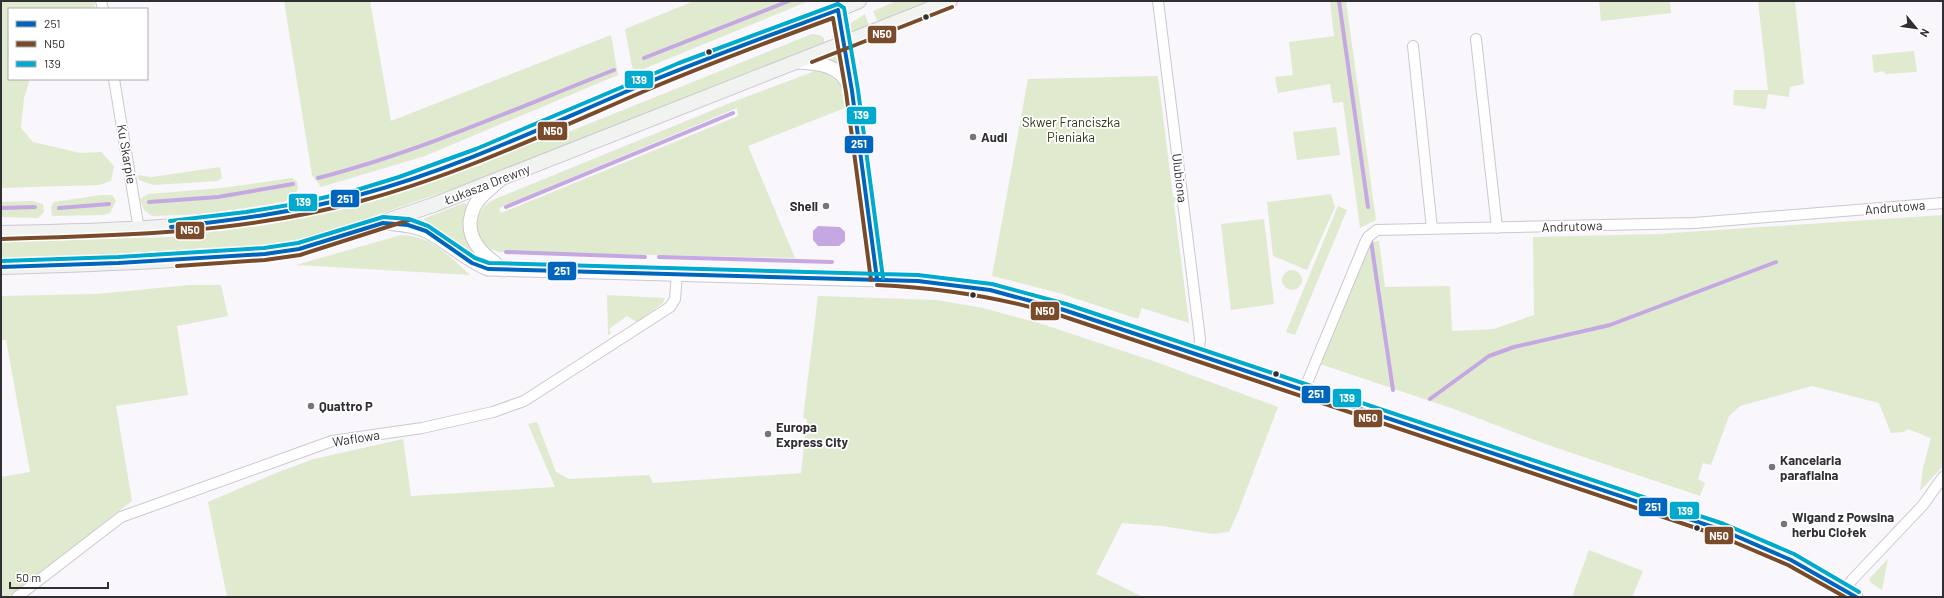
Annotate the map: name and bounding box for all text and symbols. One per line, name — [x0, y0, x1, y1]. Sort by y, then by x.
legend — [8, 8, 148, 80]
north arrow — [1896, 8, 1936, 48]
unlabelled marker — [921, 12, 931, 22]
text: 251 — [44, 16, 60, 30]
line badge: N50 — [867, 25, 897, 44]
text: N50 — [872, 27, 892, 40]
text: N — [1918, 27, 1933, 39]
text: N50 — [44, 36, 65, 50]
unlabelled marker — [704, 47, 714, 57]
text: 139 — [44, 56, 61, 70]
line badge: 139 — [624, 70, 654, 89]
text: 139 — [631, 73, 647, 86]
line badge: 139 — [846, 106, 877, 125]
text: 139 — [853, 108, 869, 121]
park label: Skwer Franciszka Pieniaka — [1022, 114, 1120, 145]
line badge: N50 — [537, 121, 568, 141]
street label: Ku Skarpie — [114, 123, 140, 185]
text: N50 — [543, 124, 563, 137]
place label: Audi — [981, 129, 1007, 145]
marker: Audi — [968, 132, 978, 142]
line badge: 251 — [844, 135, 874, 154]
text: 251 — [851, 137, 867, 150]
street label: Ulubiona — [1169, 152, 1191, 204]
street label: Łukasza Drewny — [441, 160, 532, 208]
line badge: 251 — [330, 189, 360, 208]
text: 251 — [337, 192, 353, 205]
line badge: 139 — [288, 193, 318, 212]
text: 139 — [295, 195, 311, 208]
street label: Andrutowa — [1864, 196, 1926, 218]
place label: Shell — [790, 198, 818, 214]
marker: Shell — [821, 201, 831, 211]
street label: Andrutowa — [1541, 217, 1603, 235]
line badge: N50 — [175, 221, 205, 240]
text: N50 — [180, 223, 200, 236]
line badge: 251 — [547, 261, 577, 281]
text: 251 — [554, 264, 570, 277]
unlabelled marker — [968, 290, 978, 300]
line badge: N50 — [1030, 301, 1060, 321]
text: N50 — [1035, 304, 1055, 317]
unlabelled marker — [1271, 369, 1281, 379]
line badge: 251 — [1301, 385, 1331, 404]
text: 251 — [1308, 387, 1324, 400]
line badge: 139 — [1332, 388, 1362, 408]
text: 139 — [1339, 391, 1355, 404]
place label: Quattro P — [319, 398, 373, 414]
marker: Quattro P — [306, 401, 316, 411]
line badge: N50 — [1353, 409, 1383, 428]
text: N50 — [1358, 411, 1378, 424]
place label: Europa Express City — [776, 419, 849, 450]
street label: Waflowa — [331, 426, 381, 450]
marker: Europa Express City — [763, 429, 773, 439]
place label: Kancelaria parafialna — [1780, 452, 1841, 483]
marker: Kancelaria parafialna — [1767, 462, 1777, 472]
line badge: 251 — [1638, 497, 1668, 517]
text: 251 — [1645, 500, 1661, 513]
line badge: 139 — [1669, 501, 1700, 520]
text: 139 — [1677, 504, 1693, 517]
place label: Wigand z Powsina herbu Ciołek — [1792, 509, 1894, 540]
marker: Wigand z Powsina herbu Ciołek — [1779, 519, 1789, 529]
unlabelled marker — [1692, 523, 1702, 533]
line badge: N50 — [1704, 526, 1734, 545]
text: N50 — [1709, 529, 1729, 542]
scale bar — [10, 564, 108, 590]
text: 50 m — [16, 570, 41, 584]

